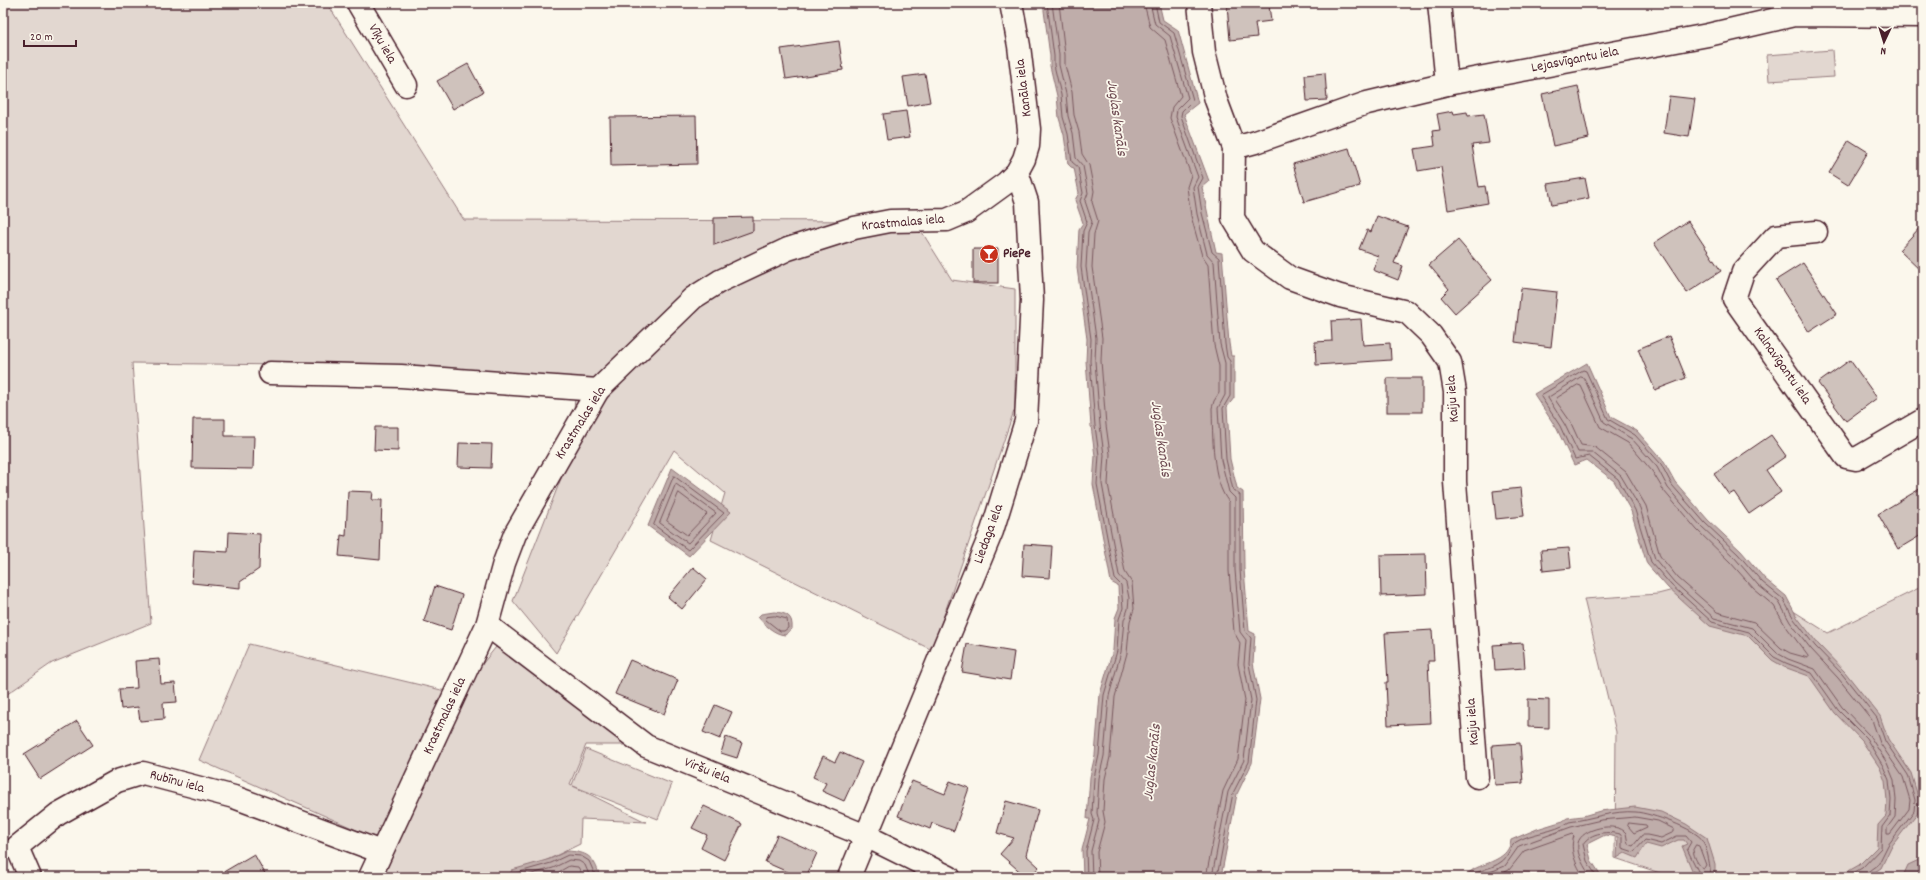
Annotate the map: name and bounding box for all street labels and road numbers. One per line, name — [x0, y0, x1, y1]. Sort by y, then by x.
street label: Vīķu iela — [363, 20, 402, 68]
street label: Lejasvīgantu iela — [1530, 42, 1621, 78]
street label: Kanāla iela — [1010, 57, 1037, 118]
street label: Krastmalas iela — [861, 209, 946, 237]
street label: Kalnavīgantu iela — [1748, 323, 1816, 409]
street label: Kaiju iela — [1441, 374, 1465, 423]
street label: Krastmalas iela — [551, 382, 612, 464]
street label: Liedaga iela — [969, 501, 1009, 567]
street label: Krastmalas iela — [418, 674, 472, 758]
street label: Kaiju iela — [1461, 697, 1485, 746]
street label: Viršu iela — [681, 753, 734, 789]
street label: Rubīnu iela — [147, 765, 207, 799]

